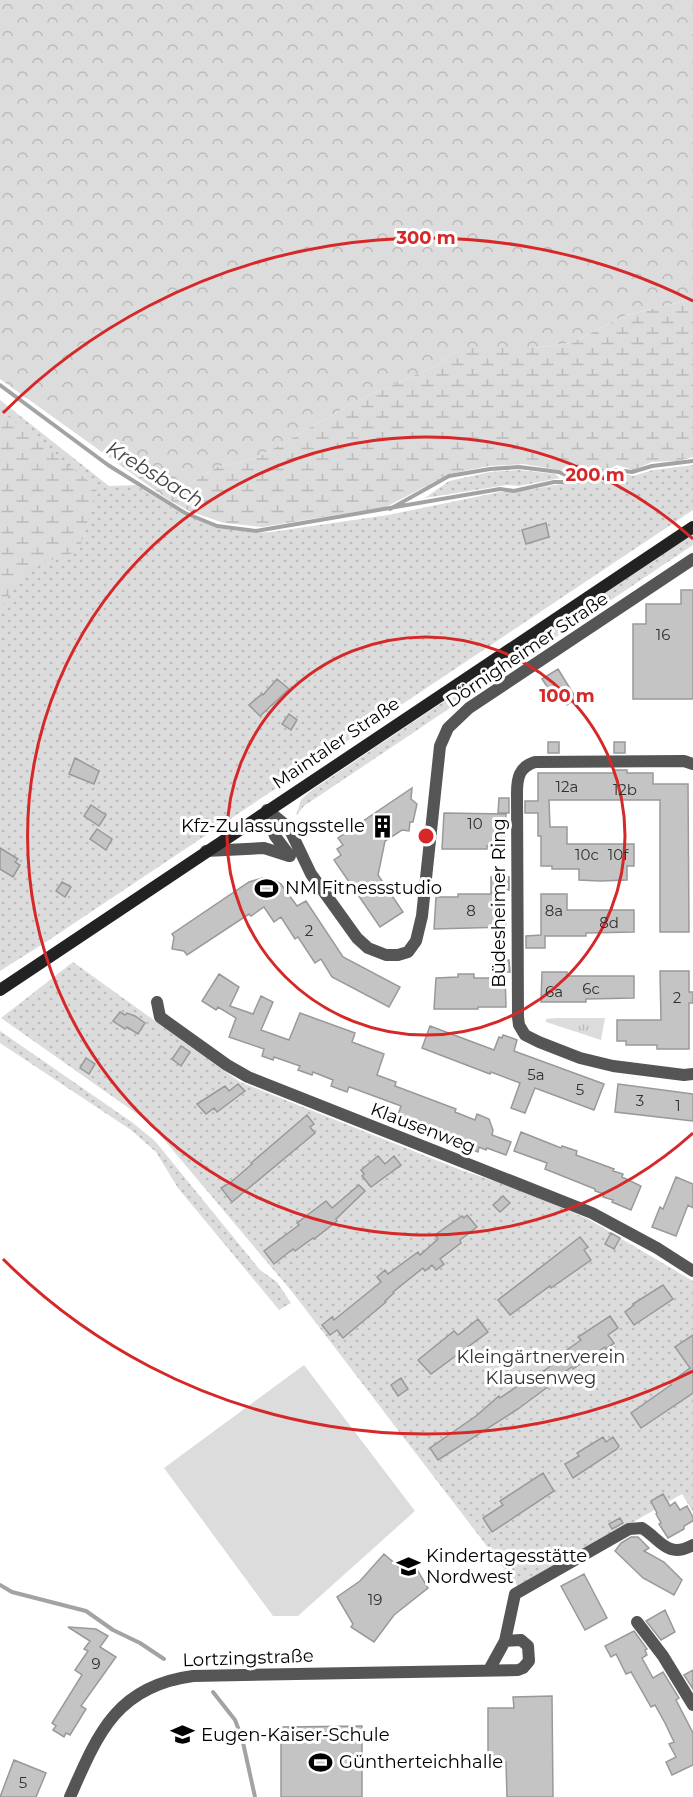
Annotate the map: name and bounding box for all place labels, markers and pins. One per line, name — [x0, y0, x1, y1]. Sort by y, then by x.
building icon: Kfz-Zulassungsstelle — [370, 813, 396, 839]
place label: Kfz-Zulassungsstelle — [181, 815, 365, 837]
centre of rings — [416, 826, 436, 846]
sports icon: NM Fitnessstudio — [254, 875, 280, 901]
place label: NM Fitnessstudio — [285, 877, 442, 899]
place label: Kindertagesstätte Nordwest — [426, 1545, 587, 1588]
school or university icon: Kindertagesstätte Nordwest — [395, 1553, 421, 1579]
school or university icon: Eugen-Kaiser-Schule — [170, 1722, 196, 1748]
place label: Eugen-Kaiser-Schule — [201, 1724, 390, 1746]
sports icon: Güntherteichhalle — [308, 1749, 334, 1775]
place label: Güntherteichhalle — [339, 1751, 503, 1773]

